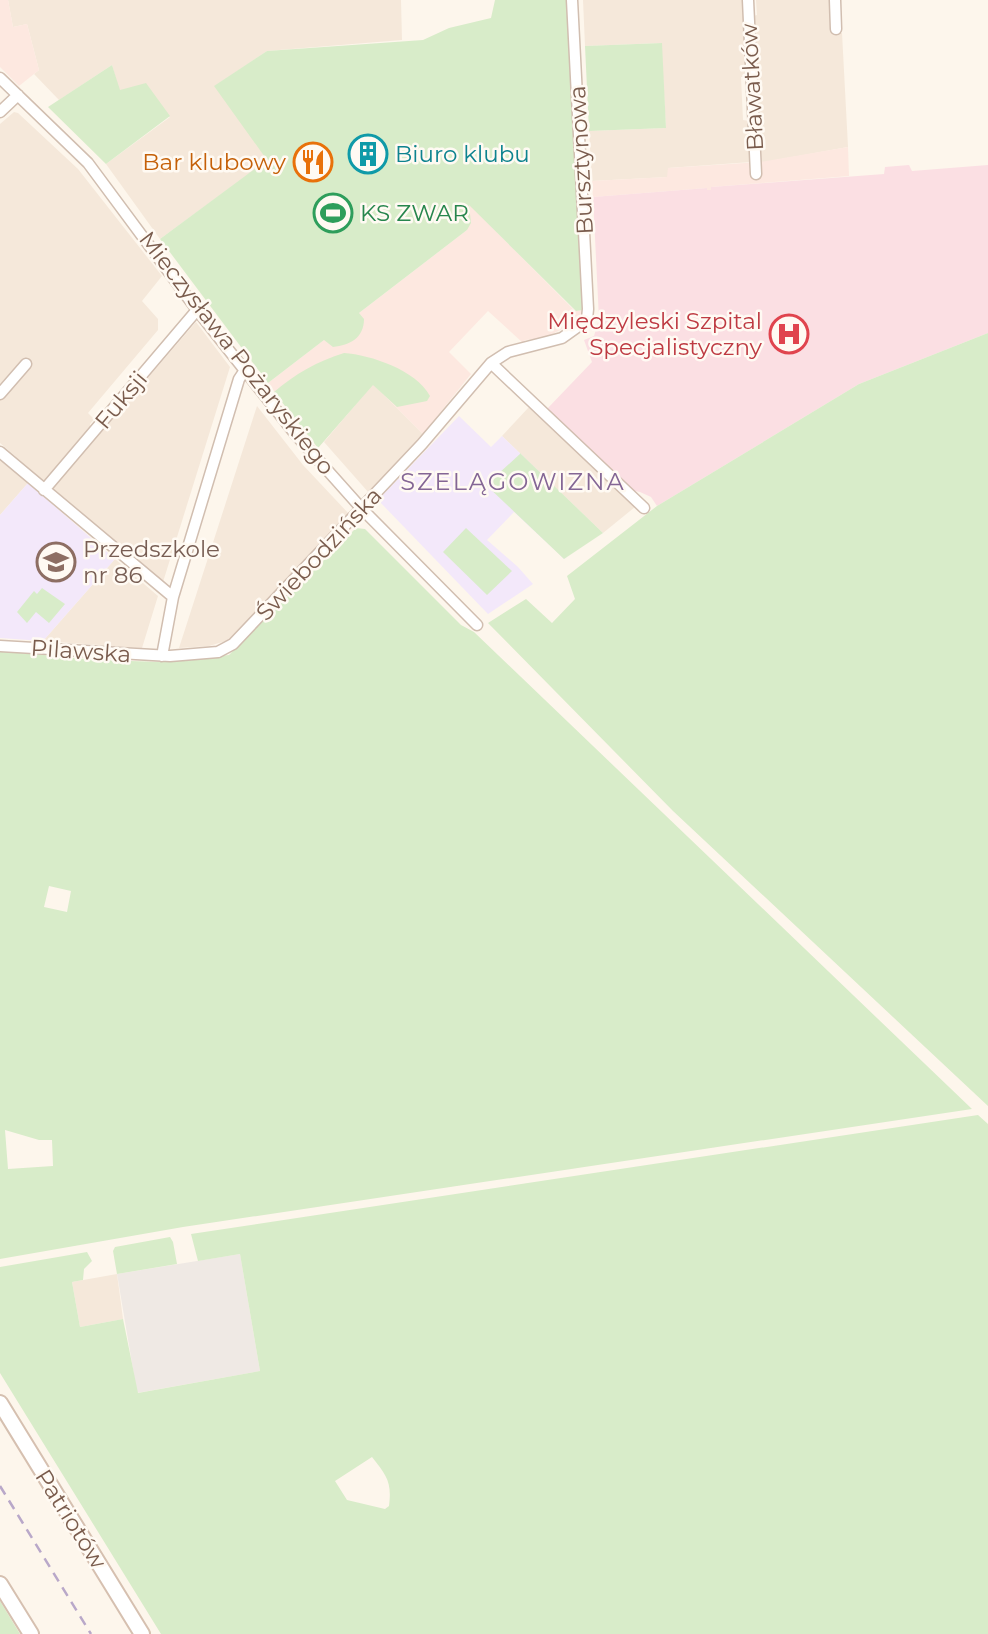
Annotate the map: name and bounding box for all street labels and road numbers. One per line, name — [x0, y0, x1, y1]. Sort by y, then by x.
street label: Bławatków — [735, 22, 769, 151]
street label: Bursztynowa — [563, 85, 599, 235]
street label: Mieczysława Pożaryskiego — [133, 226, 341, 480]
street label: Fuksji — [89, 365, 153, 435]
street label: Świebodzińska — [250, 482, 388, 626]
street label: Pilawska — [30, 634, 132, 668]
street label: Patriotów — [29, 1464, 113, 1575]

